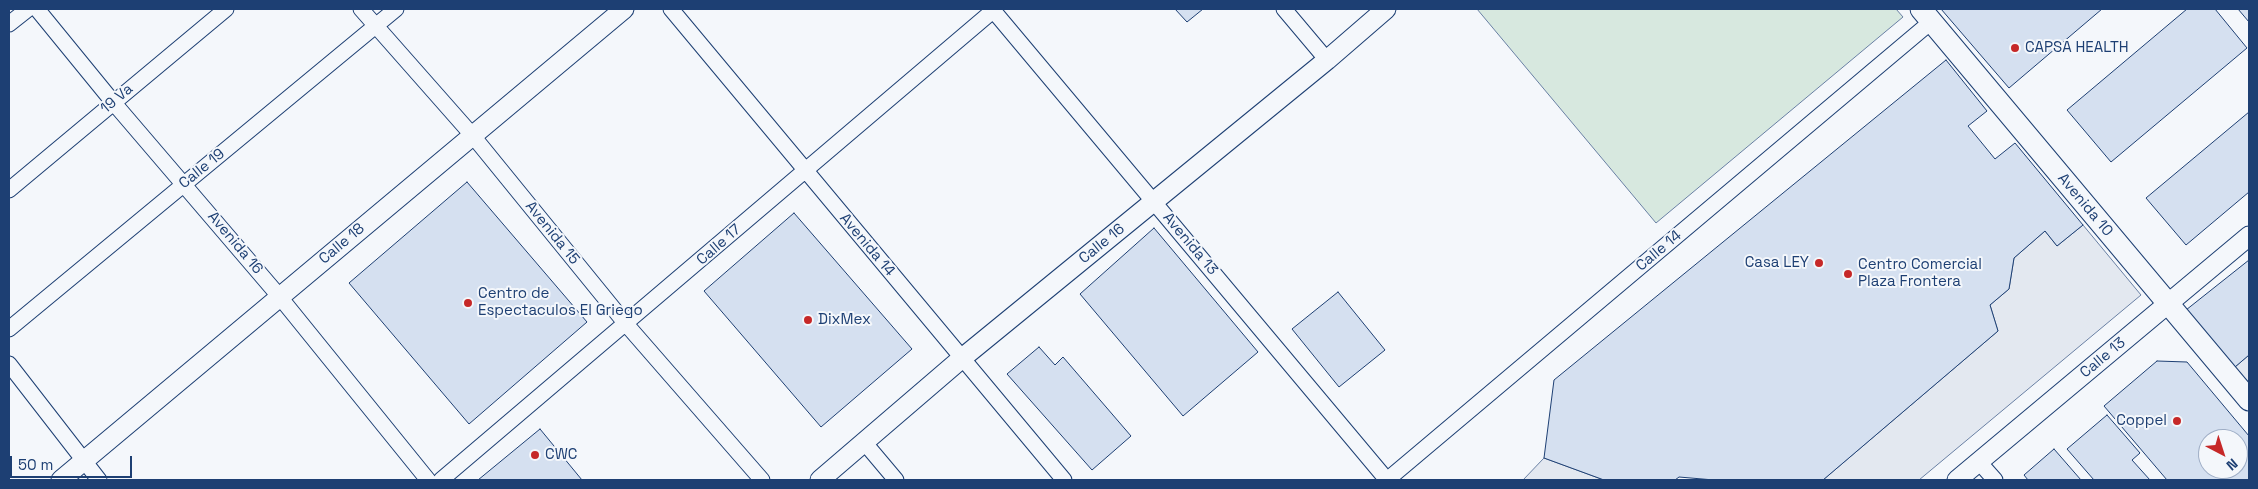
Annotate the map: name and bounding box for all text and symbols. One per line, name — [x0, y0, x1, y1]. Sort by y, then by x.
place label: CAPSA HEALTH — [2025, 39, 2129, 57]
marker: CAPSA HEALTH — [2009, 42, 2021, 54]
street label: 19 Va — [97, 80, 137, 118]
street label: Calle 19 — [175, 145, 229, 193]
street label: Avenida 10 — [2053, 170, 2117, 240]
street label: Avenida 15 — [521, 198, 583, 268]
street label: Avenida 16 — [204, 208, 266, 278]
street label: Avenida 13 — [1159, 209, 1221, 279]
street label: Avenida 14 — [836, 210, 898, 280]
street label: Calle 18 — [316, 220, 368, 268]
street label: Calle 16 — [1075, 220, 1129, 268]
street label: Calle 17 — [693, 221, 745, 269]
street label: Calle 14 — [1633, 227, 1685, 275]
place label: Casa LEY — [1745, 254, 1809, 272]
place label: Centro Comercial Plaza Frontera — [1858, 256, 1982, 291]
marker: Casa LEY — [1813, 257, 1825, 269]
marker: Centro Comercial Plaza Frontera — [1842, 268, 1854, 280]
place label: Centro de Espectaculos El Griego — [478, 285, 643, 320]
marker: Centro de Espectaculos El Griego — [462, 297, 474, 309]
place label: DixMex — [818, 311, 871, 329]
marker: DixMex — [802, 314, 814, 326]
street label: Calle 13 — [2077, 334, 2129, 382]
place label: Coppel — [2116, 412, 2167, 430]
marker: Coppel — [2171, 415, 2183, 427]
north arrow — [2198, 429, 2248, 479]
scale bar — [12, 446, 135, 478]
place label: CWC — [545, 446, 577, 464]
marker: CWC — [529, 449, 541, 461]
text: 50 m — [18, 455, 53, 474]
text: N — [2223, 455, 2241, 475]

